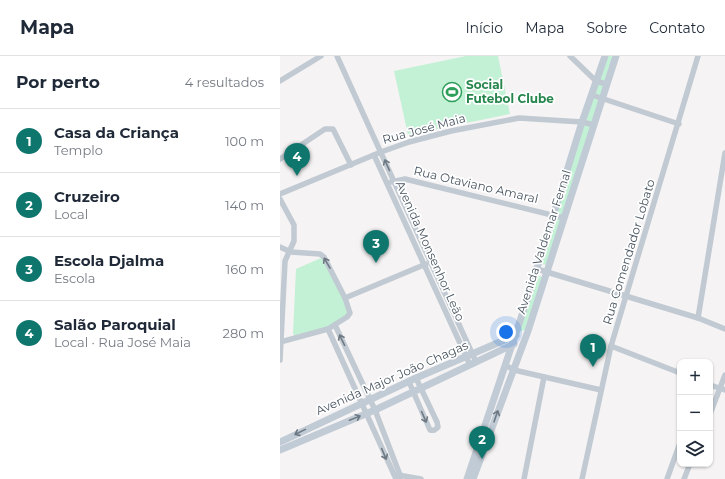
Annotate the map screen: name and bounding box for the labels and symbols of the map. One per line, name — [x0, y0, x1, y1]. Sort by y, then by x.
place label: Social Futebol Clube — [466, 77, 554, 106]
sports icon: Social Futebol Clube — [441, 81, 463, 103]
street label: Rua José Maia — [381, 110, 467, 147]
pin: 4 — [284, 143, 310, 176]
one-way arrow — [383, 160, 390, 172]
street label: Rua Otaviano Amaral — [412, 163, 540, 206]
street label: Avenida Valdemar Fernal — [513, 168, 574, 316]
street label: Rua Comendador Lobato — [599, 177, 658, 326]
street label: Avenida Monsenhor Leão — [393, 178, 468, 323]
pin: 3 — [363, 230, 389, 263]
one-way arrow — [323, 257, 331, 269]
your location — [496, 322, 516, 342]
one-way arrow — [338, 334, 345, 346]
pin: 1 — [580, 334, 606, 367]
street label: Avenida Major João Chagas — [313, 337, 470, 418]
one-way arrow — [493, 410, 500, 423]
one-way arrow — [421, 411, 429, 423]
one-way arrow — [348, 414, 360, 422]
pin: 2 — [469, 426, 495, 459]
one-way arrow — [294, 429, 306, 436]
one-way arrow — [381, 447, 389, 459]

